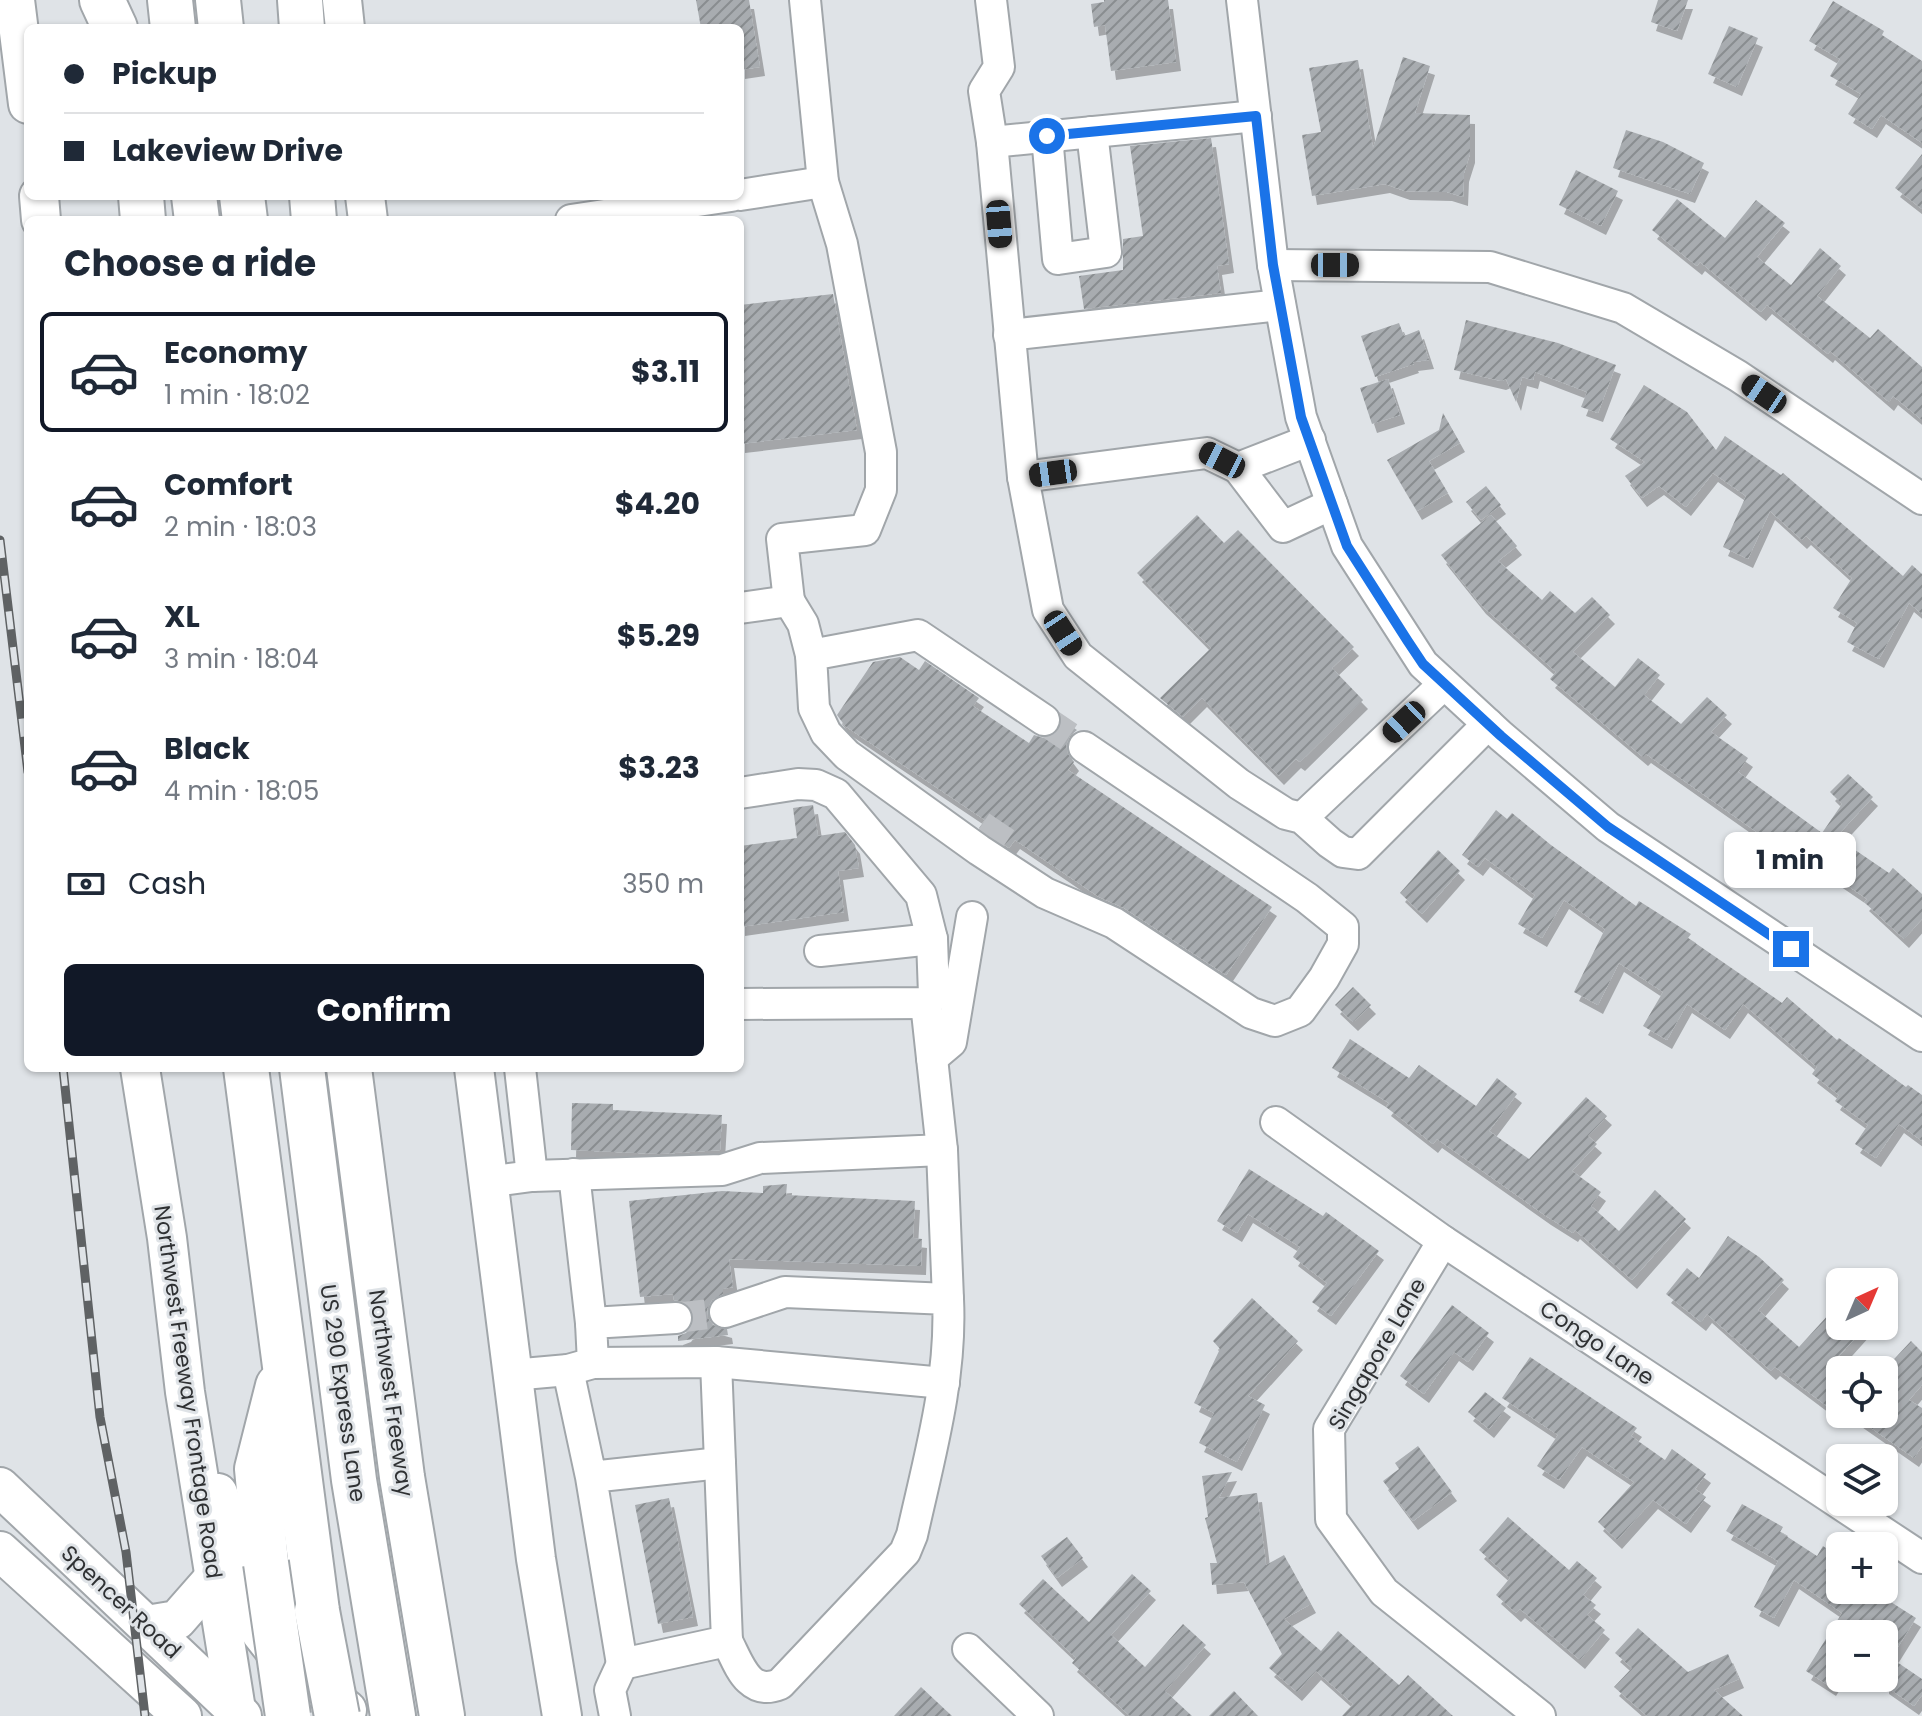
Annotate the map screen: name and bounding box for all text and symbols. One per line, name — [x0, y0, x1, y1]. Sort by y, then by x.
text: Pickup — [112, 52, 217, 95]
route start — [1029, 118, 1065, 154]
text: Lakeview Drive — [112, 129, 343, 172]
car — [985, 199, 1013, 249]
text: Choose a ride — [64, 238, 316, 289]
car — [1311, 253, 1359, 277]
text: Economy — [164, 331, 308, 374]
icon: car — [68, 336, 140, 408]
text: $3.11 — [631, 350, 700, 393]
car — [1737, 371, 1791, 417]
text: 1 min · 18:02 — [164, 377, 310, 413]
car — [1195, 438, 1249, 482]
car — [1028, 458, 1078, 488]
text: Comfort — [164, 463, 293, 506]
icon: car — [68, 468, 140, 540]
text: $4.20 — [615, 482, 700, 525]
text: 2 min · 18:03 — [164, 509, 317, 545]
text: XL — [164, 595, 200, 638]
icon: car — [68, 600, 140, 672]
car — [1040, 606, 1086, 660]
text: $5.29 — [617, 614, 700, 657]
text: 3 min · 18:04 — [164, 641, 318, 677]
car — [1378, 697, 1430, 747]
text: Black — [164, 727, 250, 770]
icon: car — [68, 732, 140, 804]
text: $3.23 — [618, 746, 700, 789]
text: 4 min · 18:05 — [164, 773, 319, 809]
callout: 1 min — [1725, 833, 1857, 889]
text: 1 min — [1756, 842, 1824, 878]
icon: cash — [64, 862, 108, 906]
text: Cash — [128, 862, 206, 905]
text: 350 m — [622, 866, 704, 902]
route end — [1773, 931, 1809, 967]
button: Confirm — [64, 964, 704, 1056]
street label: Northwest Freeway Frontage Road — [146, 1203, 230, 1581]
north arrow — [1826, 1268, 1898, 1340]
map controls — [1826, 1268, 1898, 1692]
street label: Singapore Lane — [1321, 1272, 1433, 1436]
street label: US 290 Express Lane — [312, 1282, 374, 1504]
street label: Northwest Freeway — [361, 1287, 421, 1499]
street label: Congo Lane — [1534, 1293, 1660, 1393]
button: locate — [1826, 1356, 1898, 1428]
button: layers — [1826, 1444, 1898, 1516]
button: + — [1826, 1532, 1898, 1604]
street label: Spencer Road — [54, 1538, 188, 1666]
button: − — [1826, 1620, 1898, 1692]

